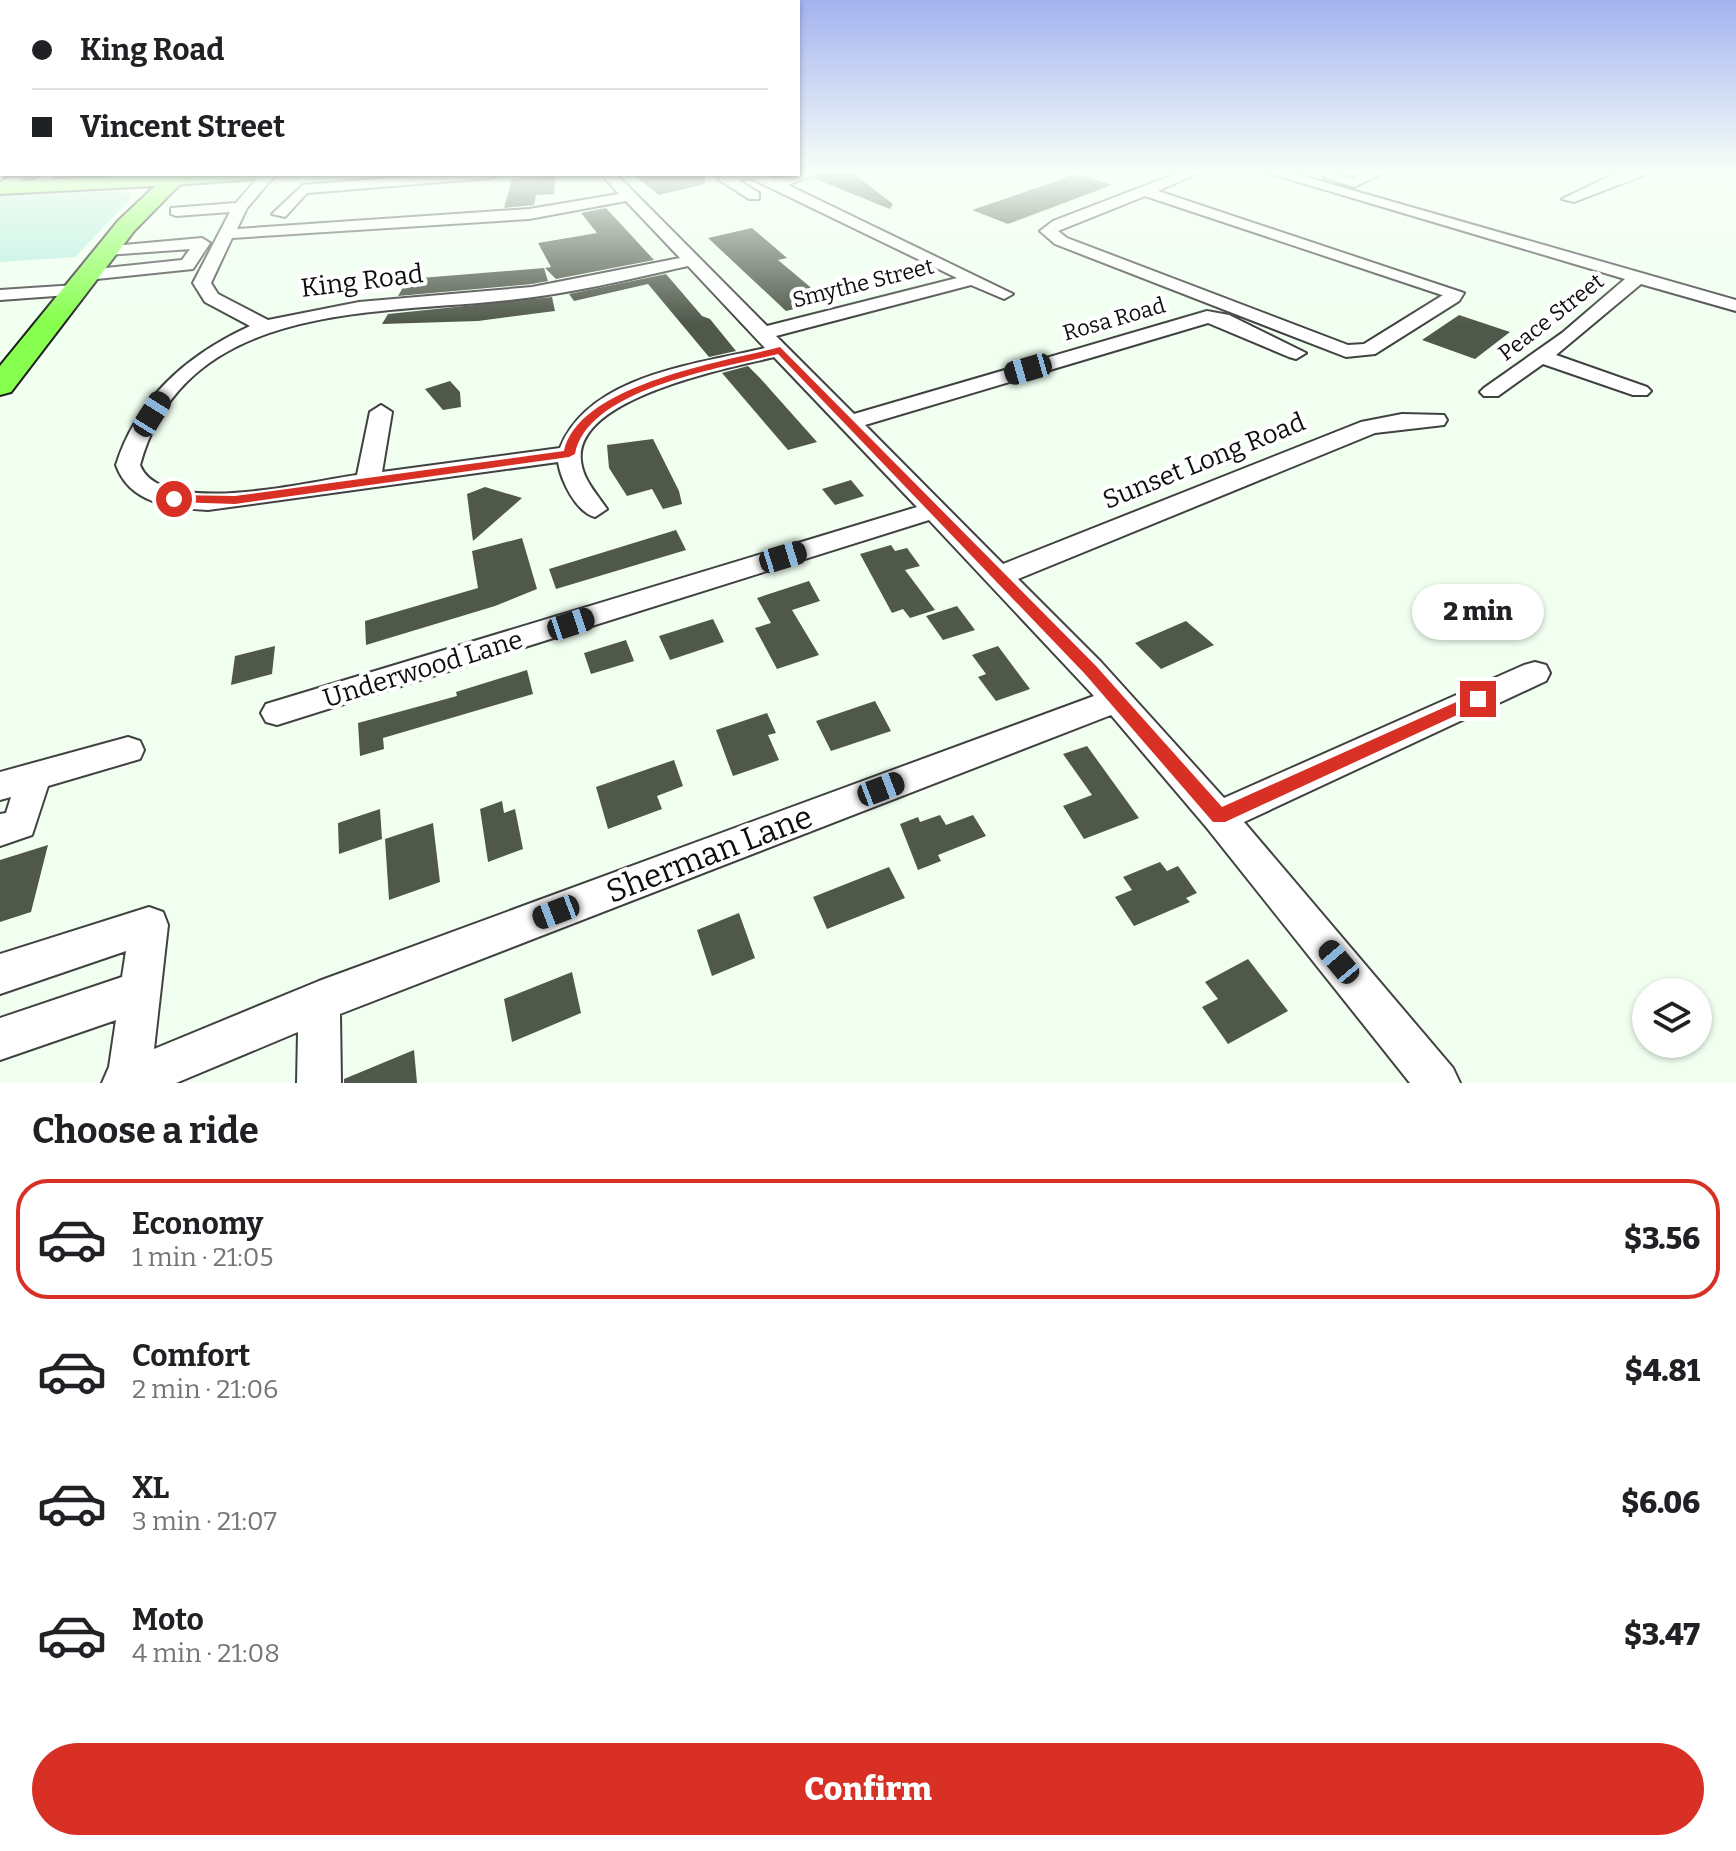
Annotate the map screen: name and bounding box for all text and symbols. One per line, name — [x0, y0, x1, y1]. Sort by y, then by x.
text: King Road — [80, 32, 225, 68]
text: Vincent Street — [80, 109, 285, 145]
street label: Smythe Street — [790, 252, 936, 314]
street label: King Road — [299, 258, 425, 304]
street label: Peace Street — [1493, 267, 1609, 367]
street label: Rosa Road — [1060, 292, 1168, 346]
car — [1002, 351, 1054, 387]
car — [129, 387, 175, 441]
street label: Sunset Long Road — [1098, 406, 1310, 516]
route start — [156, 481, 192, 517]
car — [757, 539, 809, 575]
callout: 2 min — [1412, 583, 1544, 639]
text: 2 min — [1443, 596, 1513, 627]
car — [544, 605, 598, 643]
street label: Underwood Lane — [319, 624, 527, 714]
route end — [1460, 681, 1496, 717]
car — [854, 769, 908, 809]
street label: Sherman Lane — [601, 797, 817, 911]
car — [529, 892, 583, 932]
car — [1314, 936, 1364, 988]
map controls — [1632, 978, 1712, 1058]
button: layers — [1632, 978, 1712, 1058]
text: Choose a ride — [32, 1109, 259, 1153]
icon: car — [36, 1203, 108, 1275]
text: Economy — [132, 1206, 263, 1242]
text: $3.56 — [1624, 1221, 1700, 1257]
text: 1 min · 21:05 — [132, 1242, 273, 1273]
icon: car — [36, 1335, 108, 1407]
text: Comfort — [132, 1338, 250, 1374]
text: $4.81 — [1625, 1353, 1700, 1389]
text: 2 min · 21:06 — [132, 1374, 278, 1405]
icon: car — [36, 1467, 108, 1539]
text: XL — [132, 1470, 169, 1506]
text: $6.06 — [1621, 1485, 1700, 1521]
text: 3 min · 21:07 — [132, 1506, 277, 1537]
icon: car — [36, 1599, 108, 1671]
text: Moto — [132, 1602, 204, 1638]
text: $3.47 — [1624, 1617, 1700, 1653]
text: 4 min · 21:08 — [132, 1638, 280, 1669]
button: Confirm — [32, 1743, 1704, 1835]

